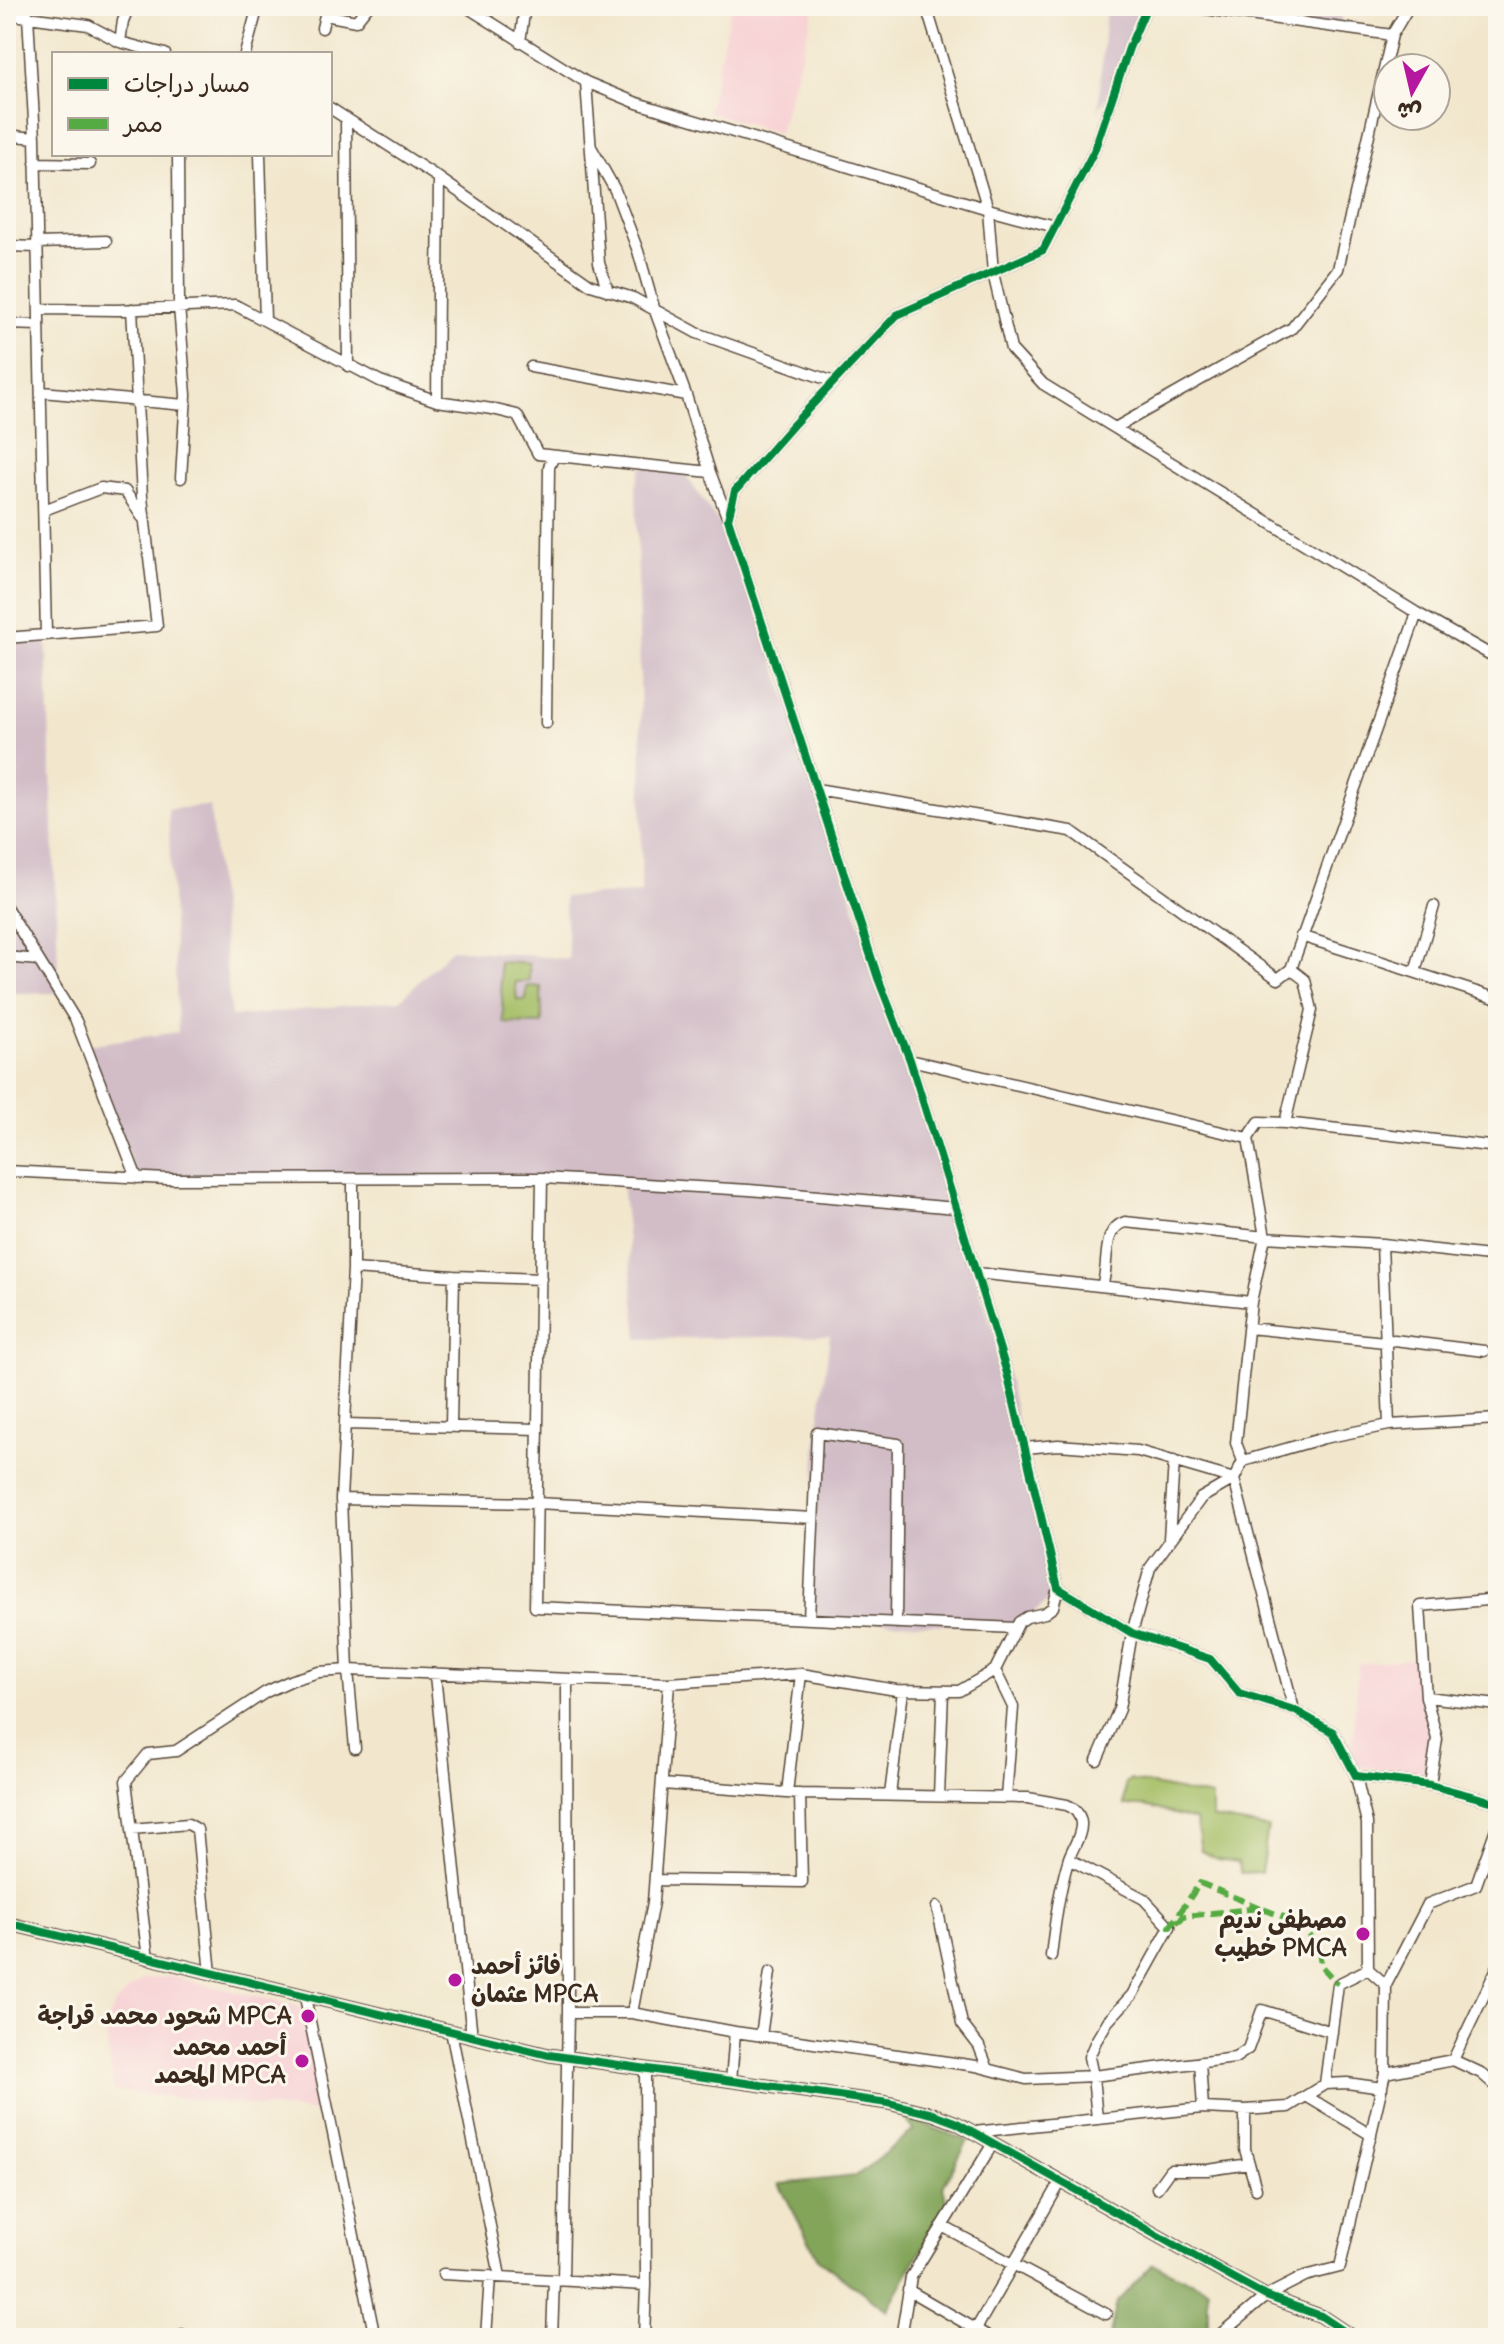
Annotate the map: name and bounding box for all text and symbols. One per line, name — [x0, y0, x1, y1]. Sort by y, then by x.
legend — [52, 52, 332, 156]
north arrow — [1372, 52, 1452, 132]
text: مسار دراجات — [124, 68, 250, 98]
text: ش — [1395, 96, 1423, 127]
text: ممر — [122, 108, 163, 138]
place label: مصطفى نديم خطيب PMCA — [1215, 1904, 1347, 1962]
marker: مصطفى نديم خطيب PMCA — [1354, 1925, 1372, 1943]
place label: فائز أحمد عثمان MPCA — [471, 1950, 598, 2008]
marker: فائز أحمد عثمان MPCA — [446, 1971, 464, 1989]
place label: شحود محمد قراجة MPCA — [37, 2000, 292, 2031]
marker: شحود محمد قراجة MPCA — [299, 2007, 317, 2025]
place label: أحمد محمد المحمد MPCA — [154, 2031, 287, 2089]
marker: أحمد محمد المحمد MPCA — [293, 2052, 311, 2070]

